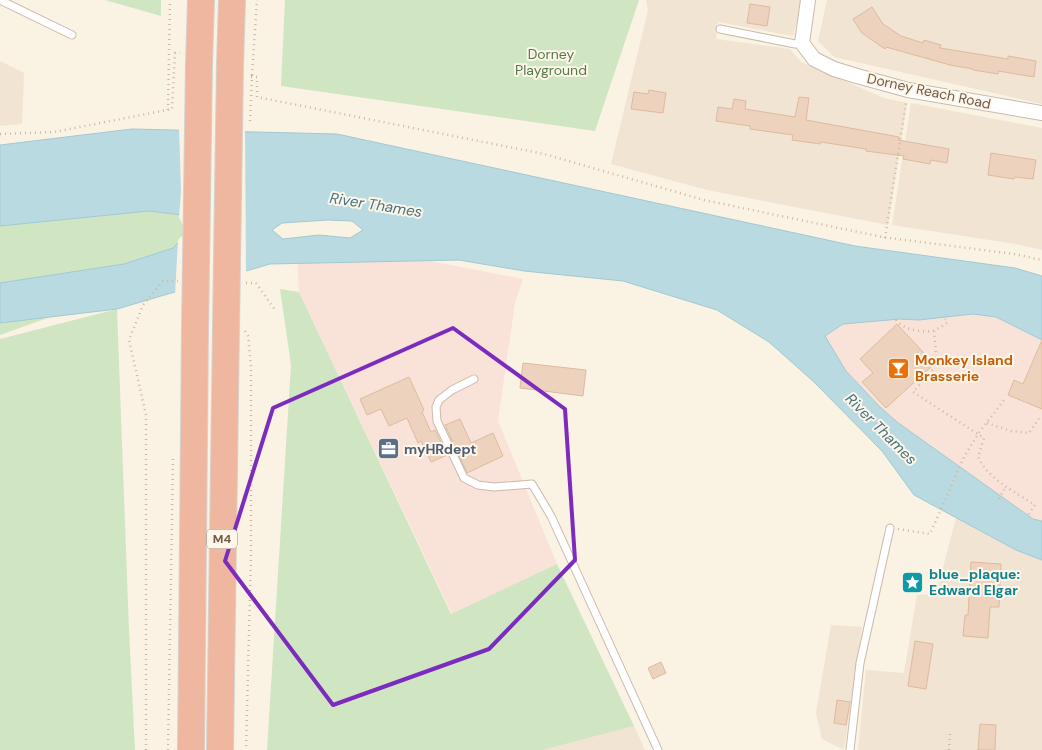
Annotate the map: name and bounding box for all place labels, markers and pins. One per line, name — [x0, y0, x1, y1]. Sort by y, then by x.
place label: Monkey Island Brasserie — [915, 351, 1013, 385]
bar icon: Monkey Island Brasserie — [887, 356, 911, 380]
office icon: myHRdept — [376, 437, 400, 461]
place label: myHRdept — [404, 440, 476, 458]
place label: blue_plaque: Edward Elgar — [929, 565, 1020, 599]
place icon: blue_plaque: Edward Elgar — [901, 570, 925, 594]

